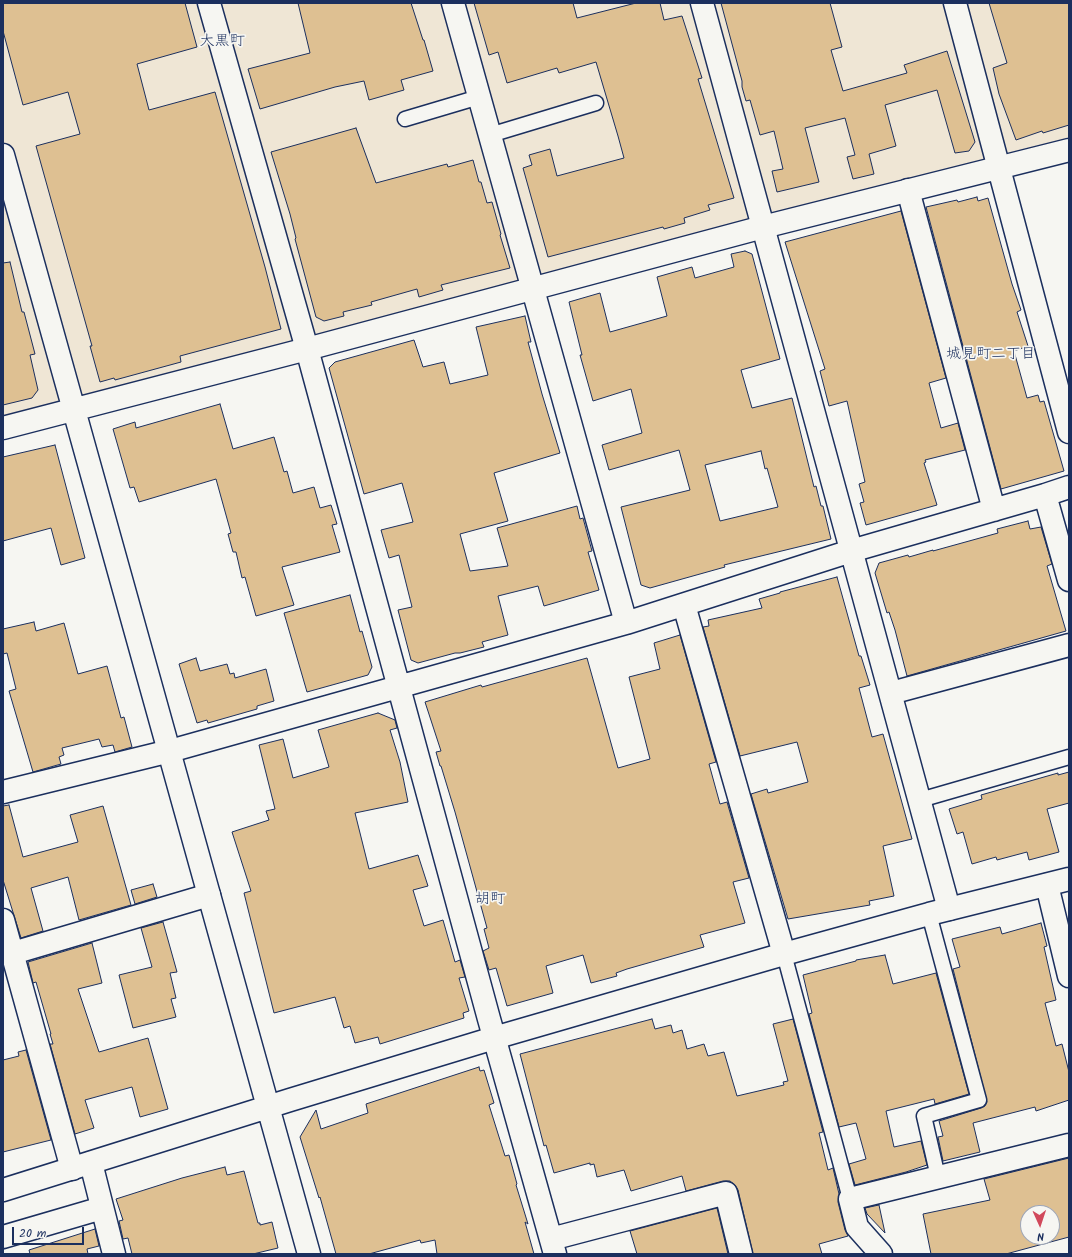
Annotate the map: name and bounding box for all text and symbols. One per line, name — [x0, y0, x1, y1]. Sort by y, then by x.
district label: 大黒町 — [200, 33, 244, 51]
district label: 城見町二丁目 — [946, 346, 1036, 364]
district label: 胡町 — [475, 891, 505, 909]
north arrow — [1020, 1205, 1060, 1245]
scale bar — [14, 1219, 86, 1245]
text: 20 m — [19, 1224, 46, 1243]
text: N — [1037, 1227, 1045, 1245]

